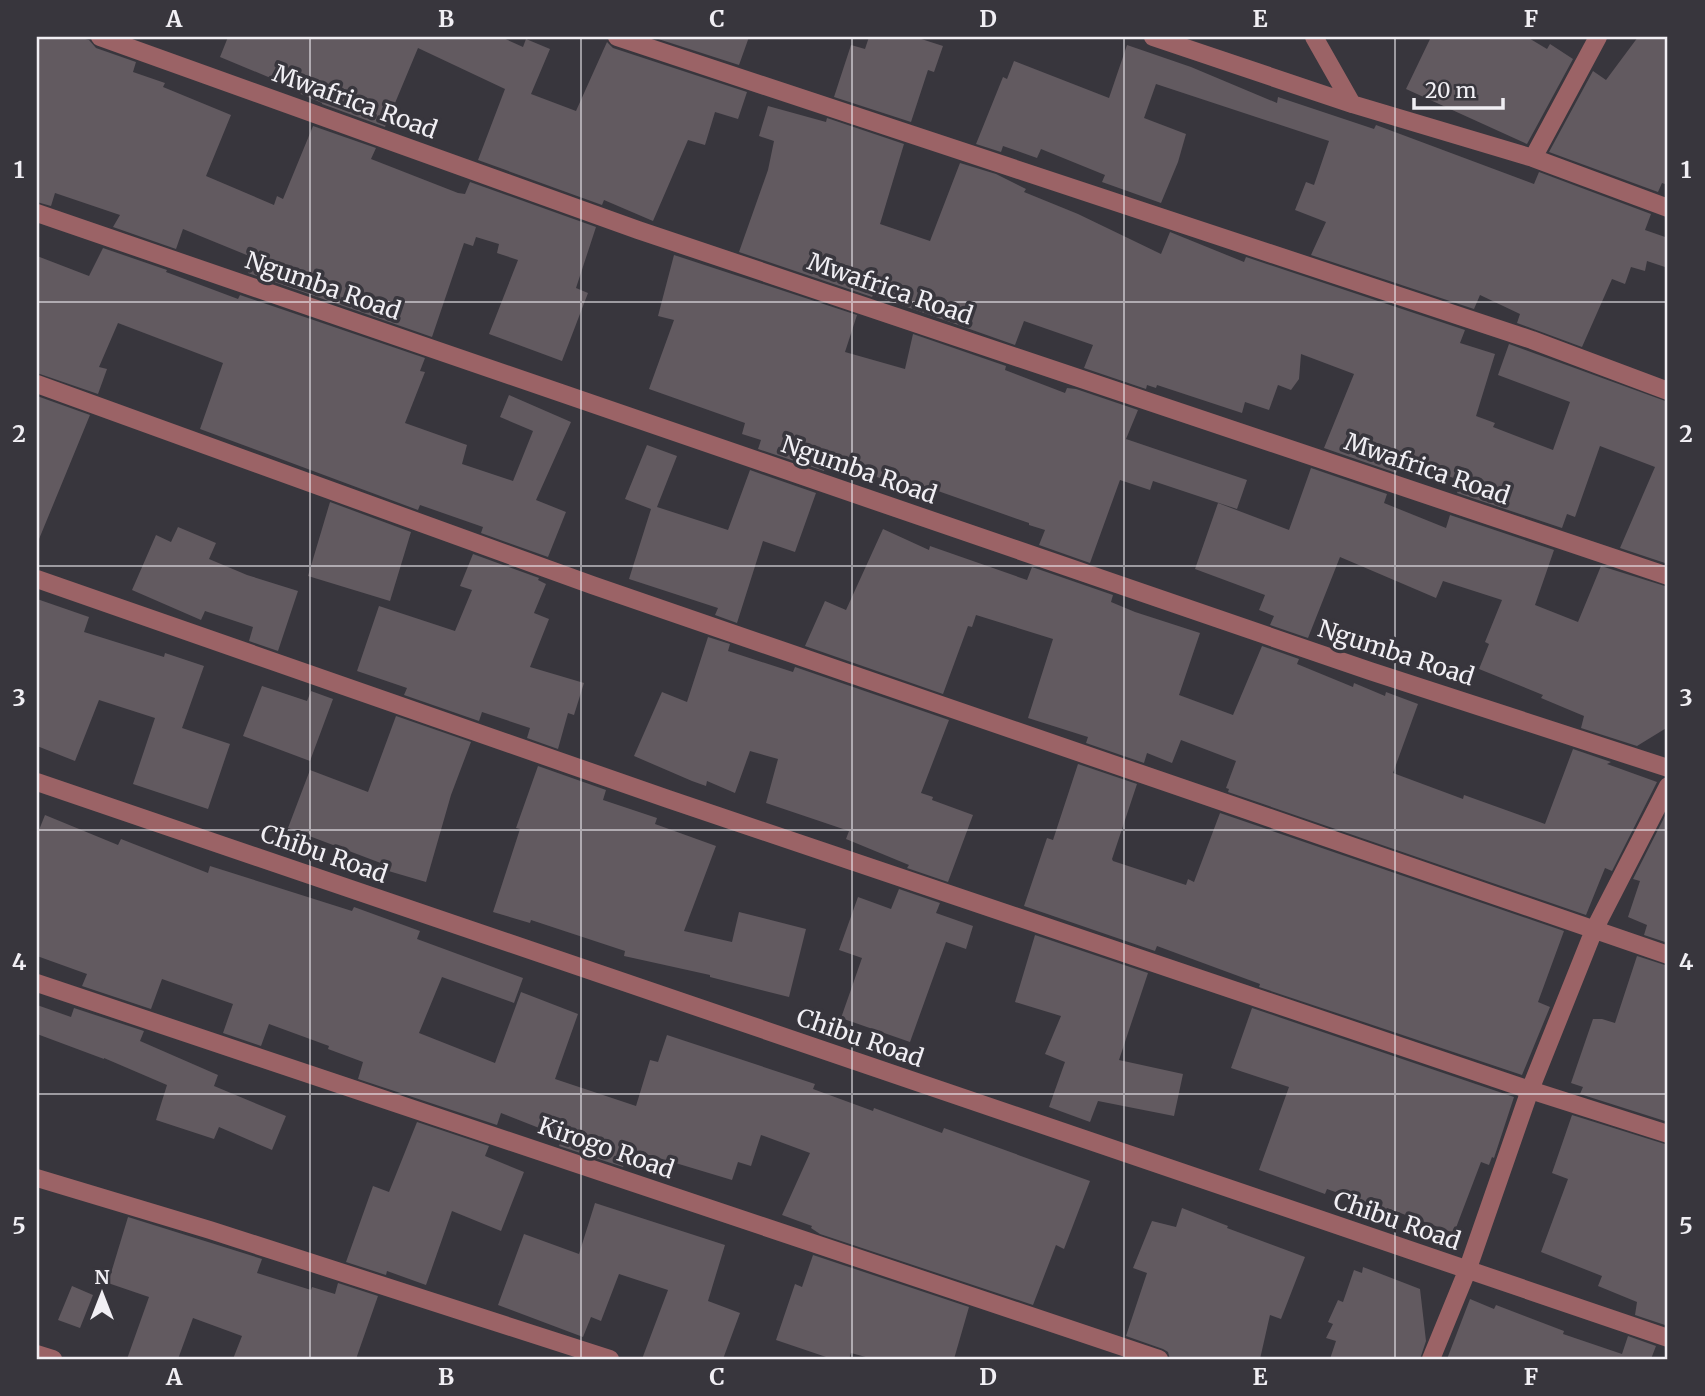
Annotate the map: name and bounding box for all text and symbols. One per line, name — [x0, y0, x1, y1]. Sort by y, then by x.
text: A — [165, 4, 183, 33]
text: B — [438, 4, 454, 33]
text: C — [709, 4, 725, 33]
text: D — [979, 4, 997, 33]
text: E — [1252, 4, 1268, 33]
text: F — [1524, 4, 1538, 33]
street label: Mwafrica Road — [269, 57, 442, 146]
scale bar — [1414, 66, 1504, 110]
text: 20 m — [1425, 77, 1477, 104]
text: 1 — [14, 155, 25, 184]
text: 1 — [1681, 155, 1692, 184]
street label: Ngumba Road — [241, 244, 405, 327]
street label: Mwafrica Road — [803, 246, 977, 331]
text: 2 — [12, 419, 26, 448]
text: 2 — [1679, 419, 1693, 448]
street label: Mwafrica Road — [1340, 426, 1514, 511]
street label: Ngumba Road — [777, 428, 941, 511]
street label: Ngumba Road — [1314, 613, 1478, 692]
text: 3 — [12, 683, 26, 712]
text: 3 — [1679, 683, 1693, 712]
street label: Chibu Road — [256, 817, 392, 890]
text: 4 — [12, 947, 27, 976]
text: 4 — [1679, 947, 1694, 976]
street label: Chibu Road — [792, 1001, 928, 1074]
street label: Kirogo Road — [534, 1110, 678, 1185]
street label: Chibu Road — [1329, 1184, 1465, 1257]
text: 5 — [12, 1211, 26, 1240]
text: 5 — [1679, 1211, 1693, 1240]
north arrow — [66, 1260, 136, 1330]
text: N — [94, 1265, 110, 1289]
text: A — [165, 1362, 183, 1391]
text: B — [438, 1362, 454, 1391]
text: C — [709, 1362, 725, 1391]
text: D — [979, 1362, 997, 1391]
text: E — [1252, 1362, 1268, 1391]
text: F — [1524, 1362, 1538, 1391]

